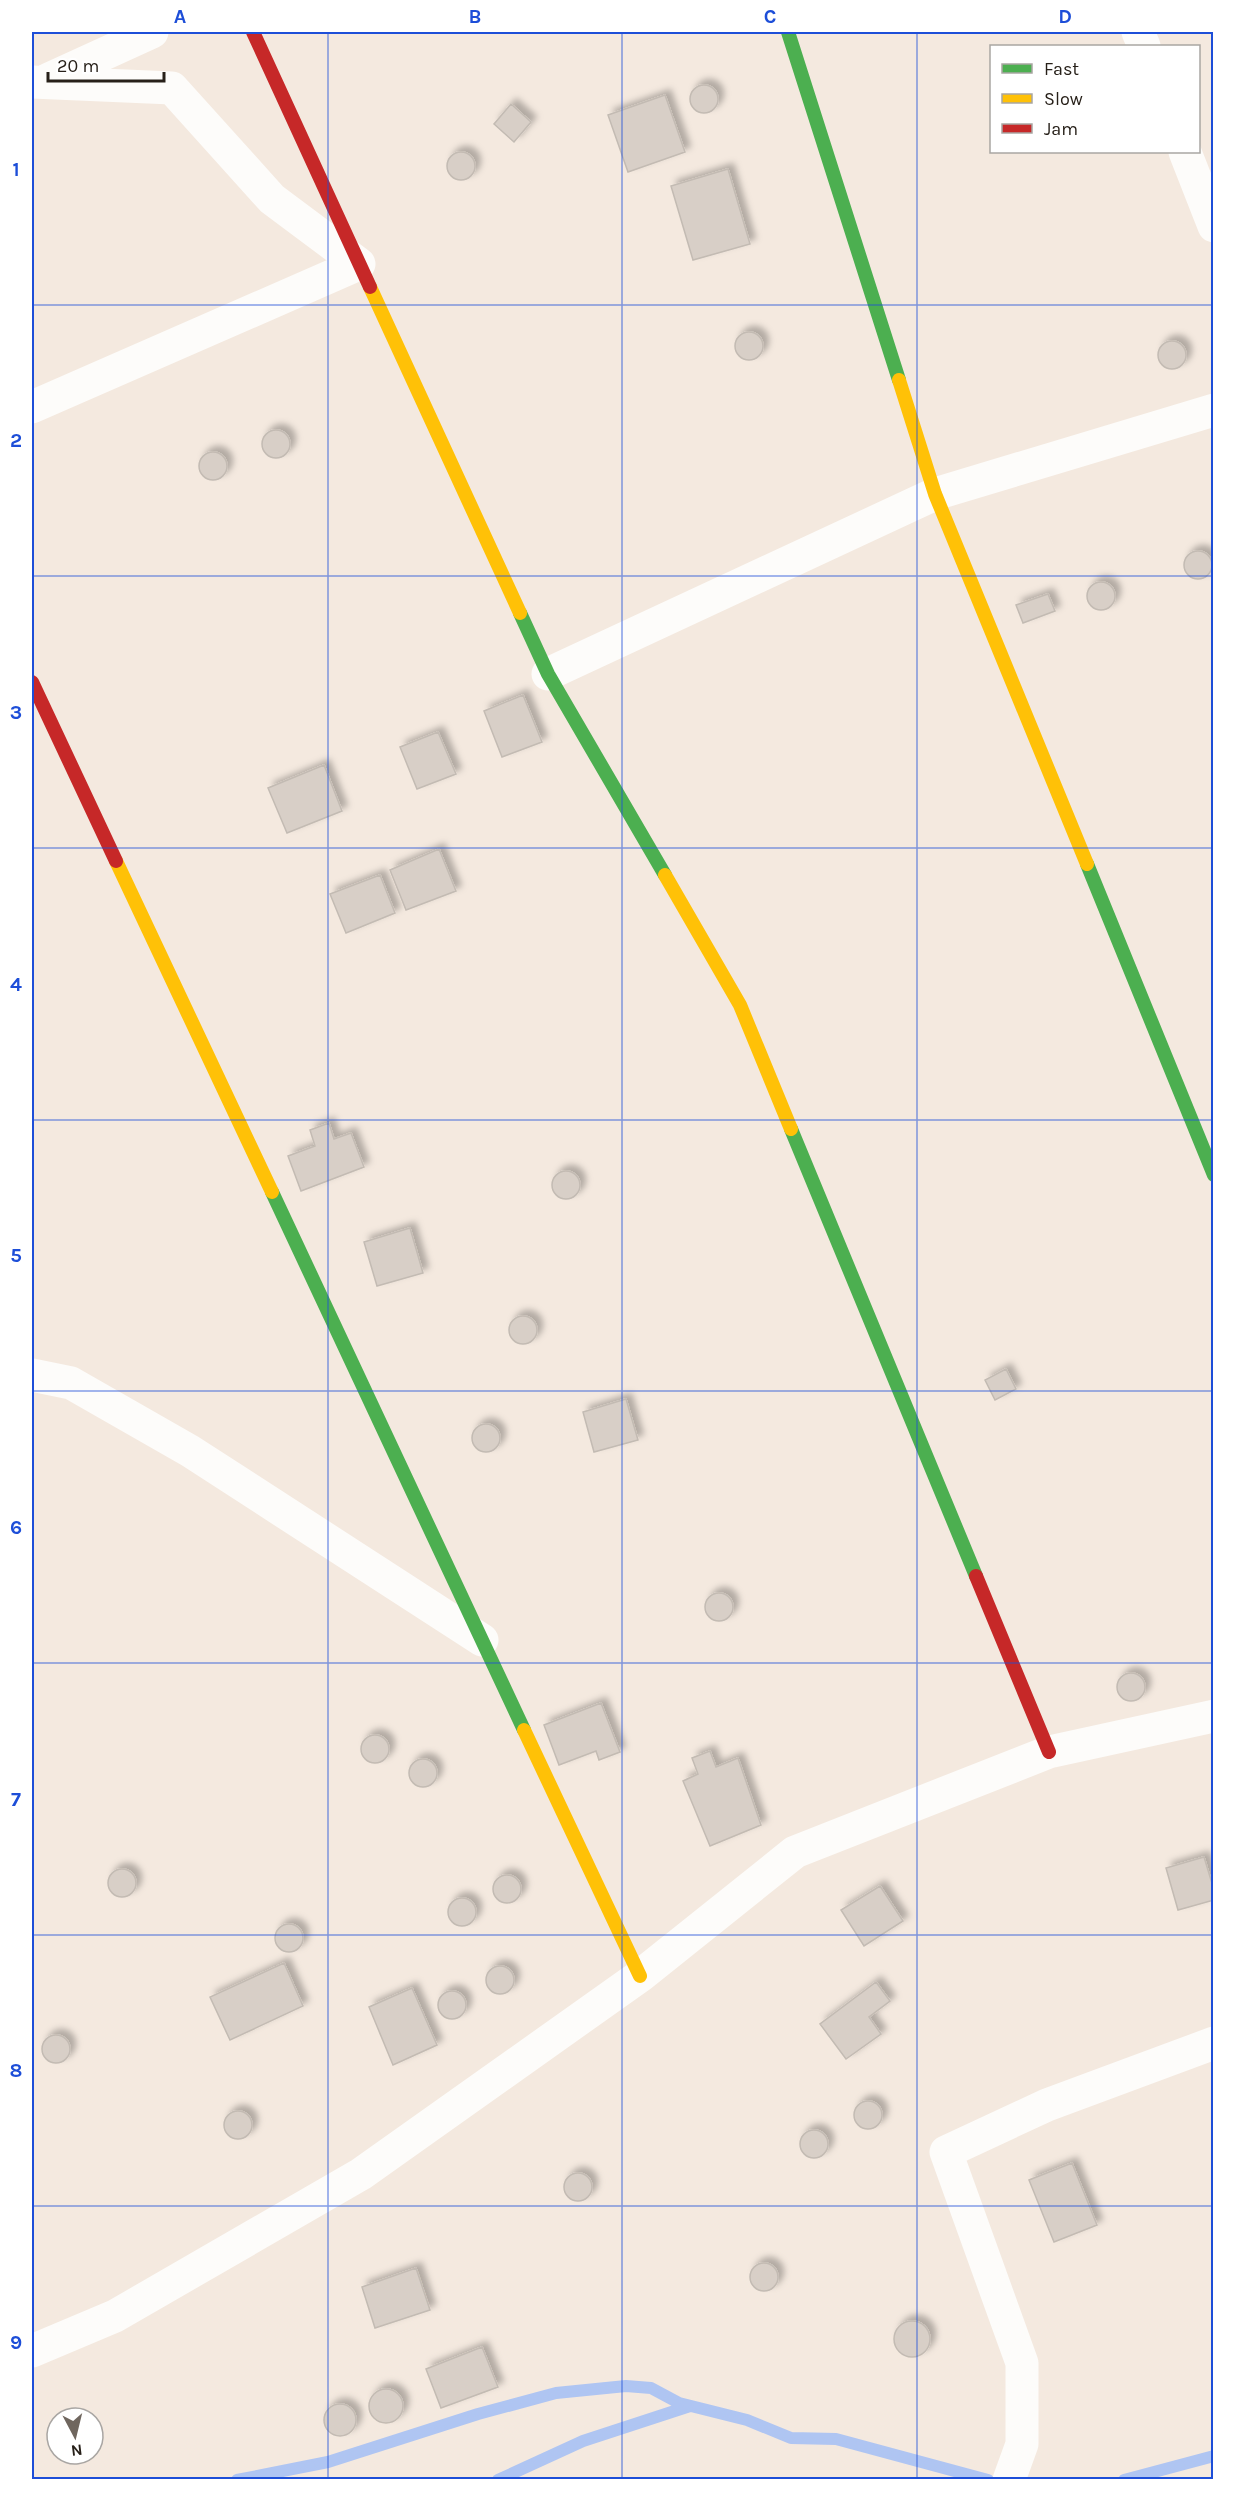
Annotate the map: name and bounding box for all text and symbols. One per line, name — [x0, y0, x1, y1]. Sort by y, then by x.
text: A — [174, 5, 187, 28]
text: B — [469, 5, 481, 28]
text: C — [764, 5, 776, 28]
text: D — [1058, 5, 1072, 28]
scale bar — [48, 45, 164, 83]
legend — [990, 45, 1200, 153]
text: 20 m — [57, 55, 99, 77]
text: Fast — [1044, 58, 1079, 80]
text: Slow — [1044, 88, 1083, 110]
text: Jam — [1044, 118, 1078, 140]
text: 1 — [12, 158, 20, 181]
text: 2 — [10, 429, 22, 452]
text: 3 — [10, 701, 22, 724]
text: 4 — [10, 973, 22, 996]
text: 5 — [10, 1244, 22, 1267]
text: 6 — [10, 1516, 22, 1539]
text: 7 — [11, 1788, 21, 1811]
text: 8 — [10, 2059, 22, 2082]
text: 9 — [10, 2331, 22, 2354]
north arrow — [45, 2406, 105, 2466]
text: N — [70, 2440, 84, 2461]

